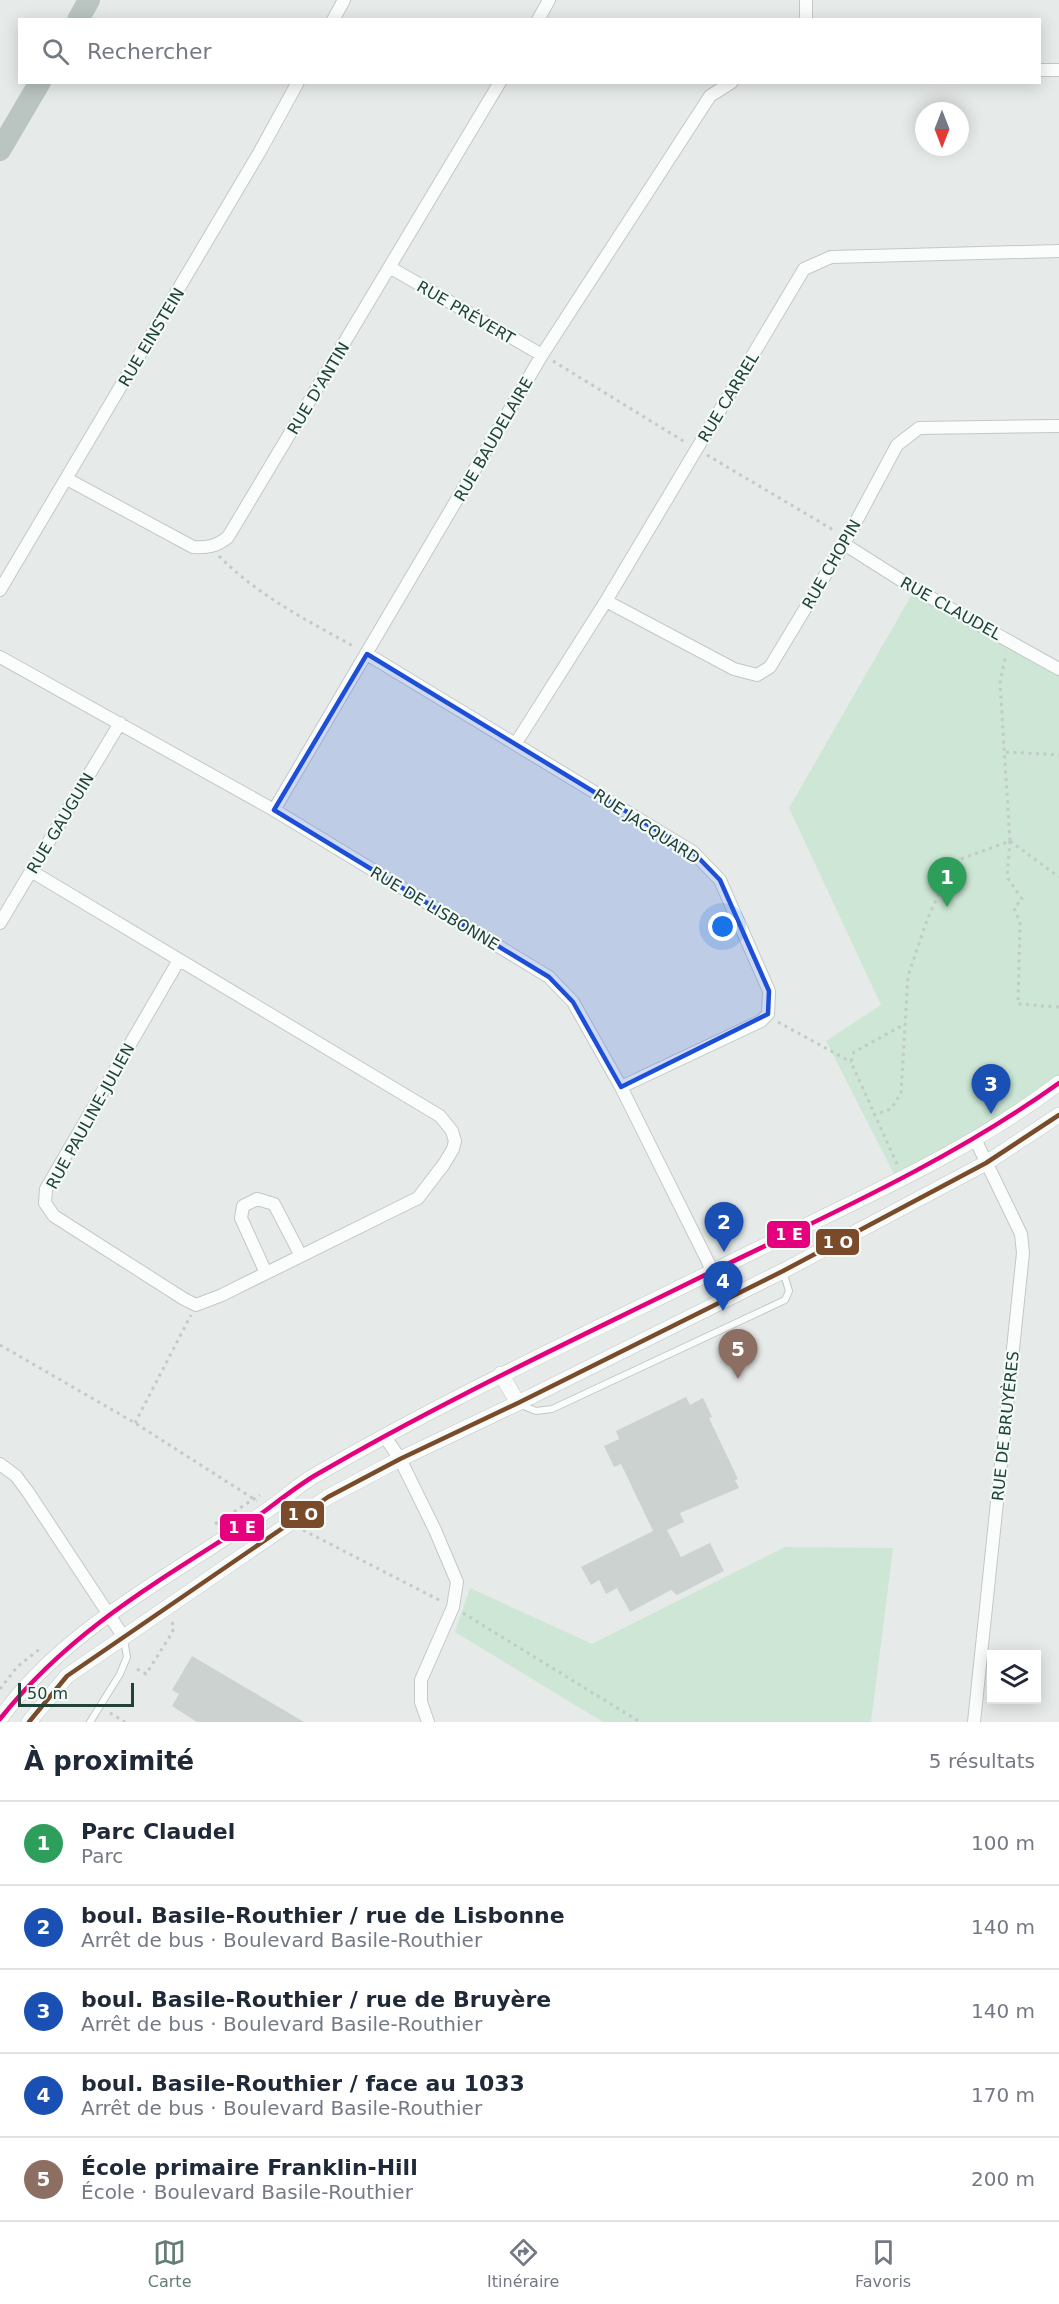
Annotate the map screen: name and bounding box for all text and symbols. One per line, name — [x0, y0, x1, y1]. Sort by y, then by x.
search box — [18, 18, 1041, 84]
icon: search — [39, 35, 72, 68]
text: Rechercher — [87, 39, 212, 64]
north arrow — [915, 102, 969, 156]
street label: RUE PRÉVERT — [414, 277, 518, 348]
street label: RUE EINSTEIN — [115, 285, 188, 390]
street label: RUE D'ANTIN — [283, 339, 353, 438]
street label: RUE CARREL — [694, 349, 763, 446]
street label: RUE BAUDELAIRE — [450, 374, 537, 505]
street label: RUE CHOPIN — [798, 516, 865, 612]
street label: RUE CLAUDEL — [897, 573, 1005, 644]
street label: RUE GAUGUIN — [23, 770, 98, 877]
street label: RUE JACQUARD — [590, 785, 703, 868]
pin: 1 — [928, 858, 966, 907]
street label: RUE DE LISBONNE — [367, 863, 502, 954]
your location — [708, 912, 737, 941]
street label: RUE PAULINE-JULIEN — [42, 1040, 138, 1192]
pin: 3 — [972, 1064, 1010, 1114]
pin: 2 — [704, 1202, 744, 1252]
line badge: 1 E — [766, 1220, 811, 1249]
text: 1 E — [775, 1225, 803, 1244]
line badge: 1 O — [815, 1228, 860, 1256]
text: 1 O — [823, 1233, 853, 1252]
pin: 4 — [704, 1262, 742, 1311]
pin: 5 — [718, 1330, 758, 1379]
street label: RUE DE BRUYÈRES — [988, 1350, 1023, 1502]
line badge: 1 O — [280, 1500, 325, 1529]
text: 1 O — [288, 1505, 318, 1524]
line badge: 1 E — [219, 1513, 265, 1542]
text: 1 E — [228, 1518, 256, 1537]
map controls — [987, 1650, 1041, 1704]
button: layers — [987, 1650, 1041, 1704]
scale bar — [18, 1680, 134, 1708]
text: 50 m — [27, 1684, 68, 1703]
text: À proximité — [24, 1746, 194, 1776]
text: 5 résultats — [929, 1749, 1035, 1773]
text: Parc Claudel — [81, 1819, 235, 1844]
text: 1 — [37, 1831, 50, 1855]
text: 100 m — [971, 1831, 1035, 1855]
text: Parc — [81, 1844, 123, 1868]
text: boul. Basile-Routhier / rue de Lisbonne — [81, 1903, 565, 1928]
text: 2 — [37, 1915, 50, 1939]
text: 140 m — [971, 1915, 1035, 1939]
text: Arrêt de bus · Boulevard Basile-Routhier — [81, 1928, 482, 1952]
text: boul. Basile-Routhier / rue de Bruyère — [81, 1987, 551, 2012]
text: 3 — [37, 1999, 50, 2023]
text: 140 m — [971, 1999, 1035, 2023]
text: Arrêt de bus · Boulevard Basile-Routhier — [81, 2012, 482, 2036]
text: boul. Basile-Routhier / face au 1033 — [81, 2071, 525, 2096]
text: 4 — [37, 2083, 50, 2107]
text: 170 m — [971, 2083, 1035, 2107]
text: Arrêt de bus · Boulevard Basile-Routhier — [81, 2096, 482, 2120]
text: École primaire Franklin-Hill — [81, 2155, 418, 2180]
text: 5 — [37, 2167, 50, 2191]
text: 200 m — [971, 2167, 1035, 2191]
text: École · Boulevard Basile-Routhier — [81, 2180, 413, 2204]
tab: Carte — [148, 2236, 191, 2291]
tab: Itinéraire — [487, 2236, 559, 2291]
tab: Favoris — [855, 2236, 911, 2291]

